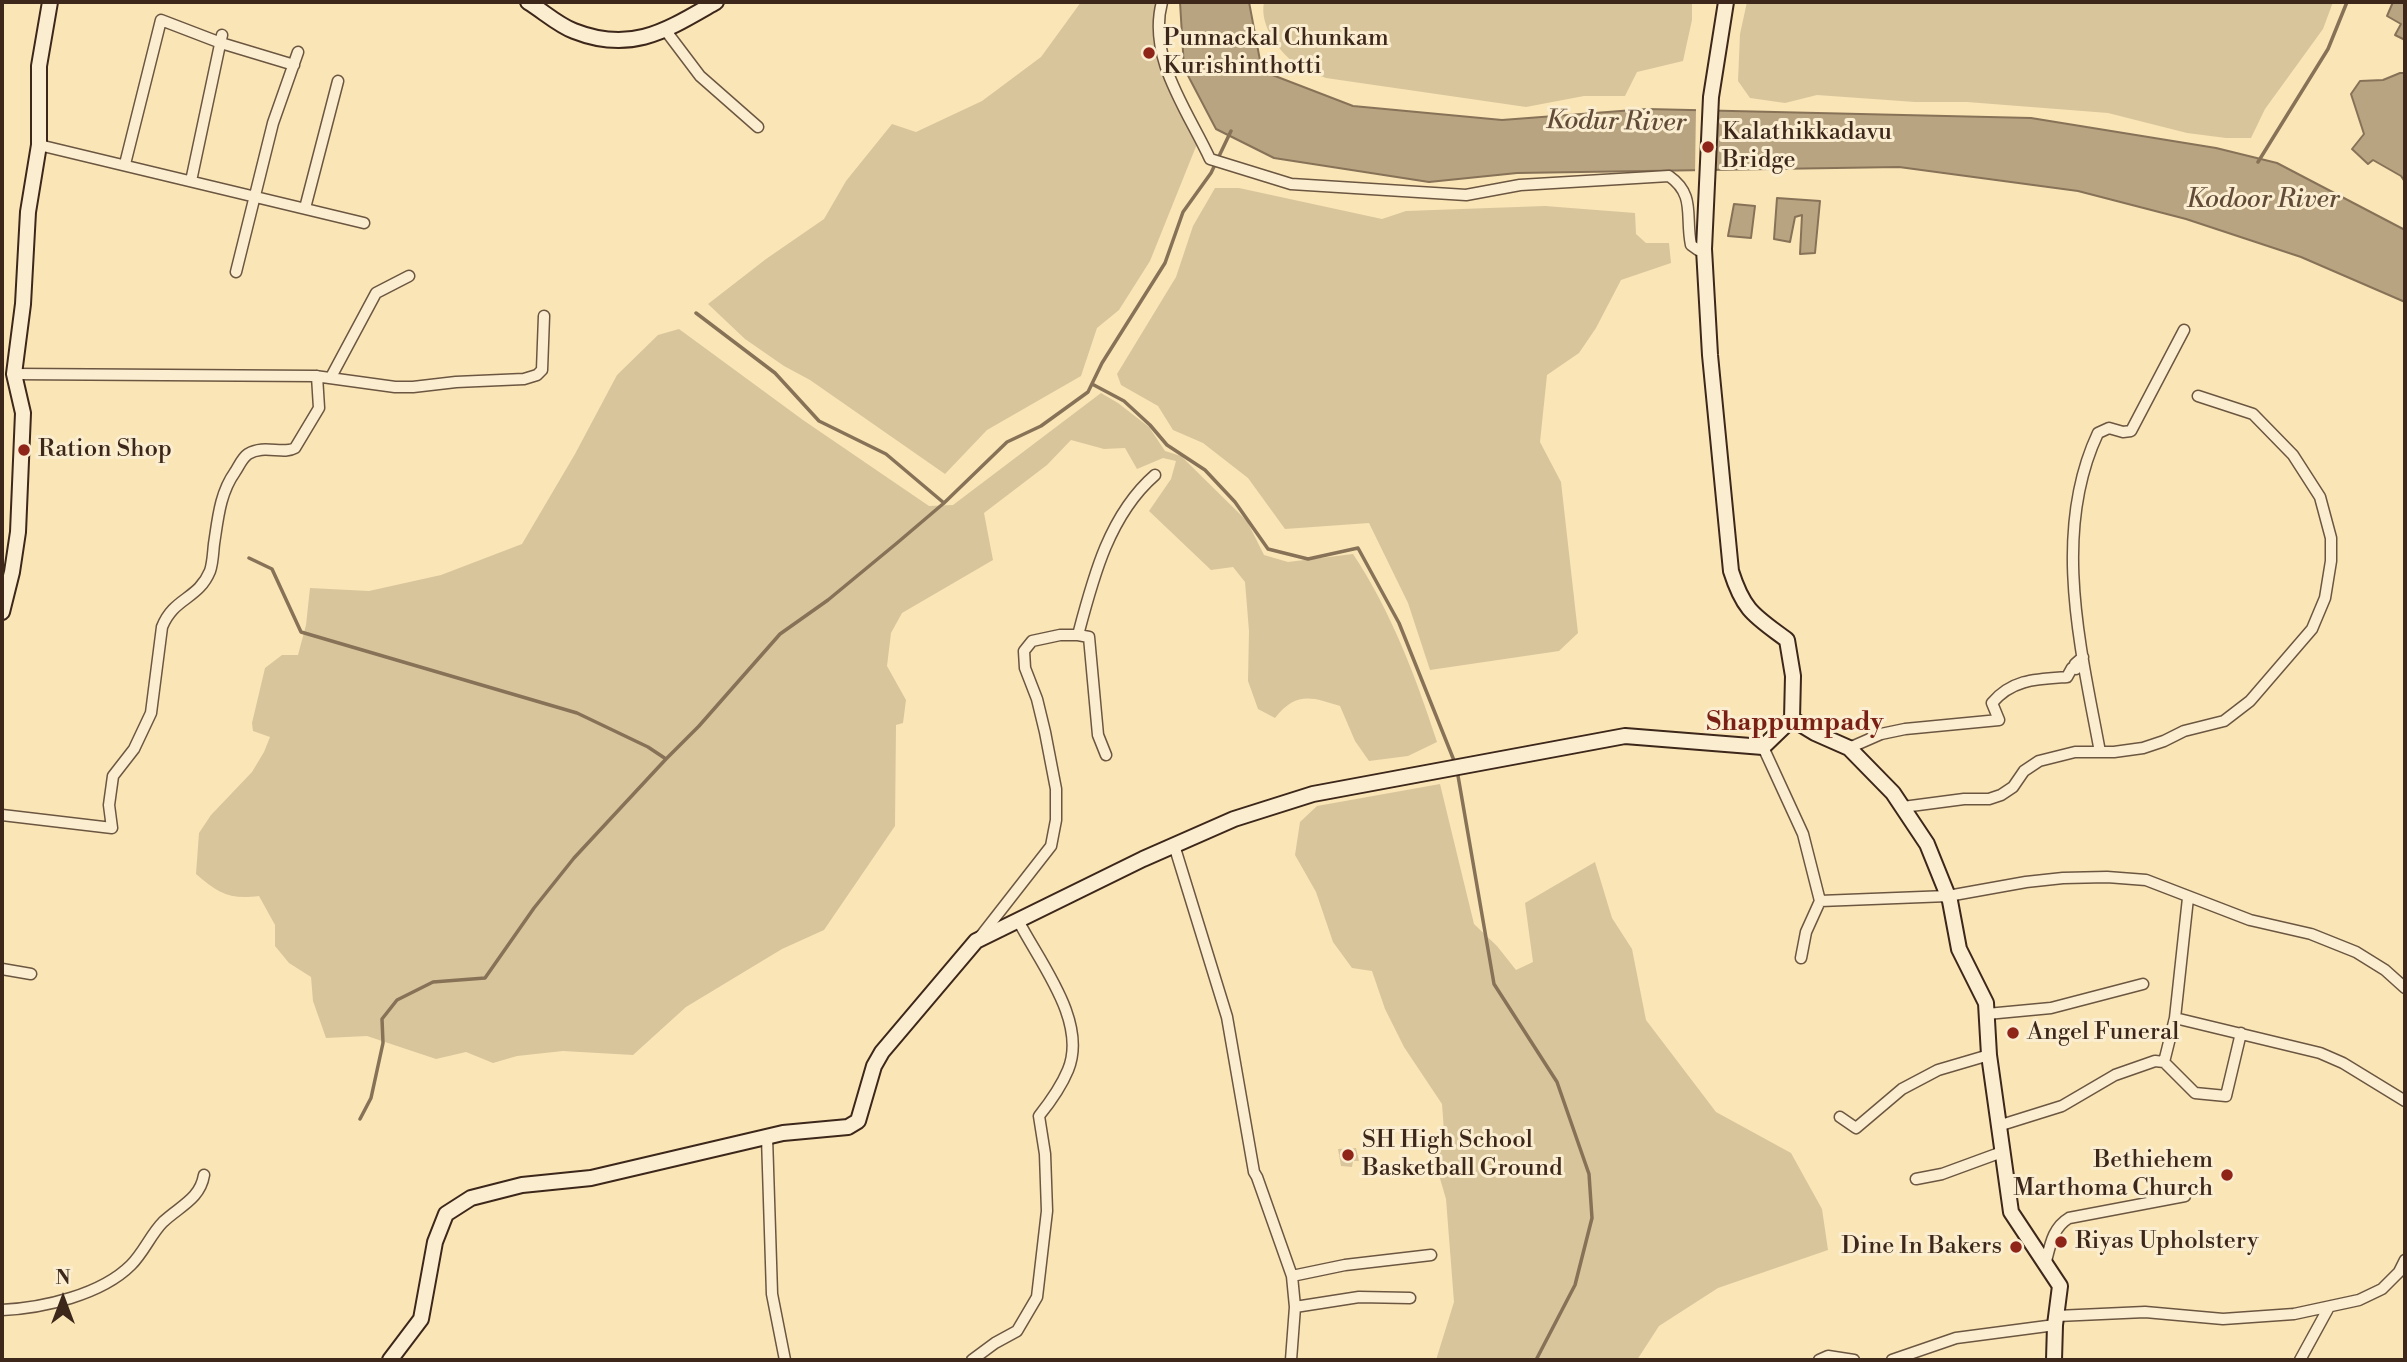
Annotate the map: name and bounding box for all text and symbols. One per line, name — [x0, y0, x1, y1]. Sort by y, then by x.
place label: Punnackal Chunkam Kurishinthotti — [1163, 25, 1389, 81]
marker: Punnackal Chunkam Kurishinthotti — [1141, 45, 1157, 61]
water label: Kodur River — [1545, 106, 1687, 140]
place label: Kalathikkadavu Bridge — [1722, 119, 1892, 175]
marker: Kalathikkadavu Bridge — [1700, 139, 1716, 155]
water label: Kodoor River — [2186, 185, 2340, 217]
place label: Ration Shop — [38, 436, 172, 464]
marker: Ration Shop — [16, 442, 32, 458]
district label: Shappumpady — [1706, 708, 1884, 740]
place label: Angel Funeral — [2027, 1019, 2179, 1047]
marker: Angel Funeral — [2005, 1025, 2021, 1041]
place label: SH High School Basketball Ground — [1362, 1127, 1563, 1183]
marker: SH High School Basketball Ground — [1340, 1147, 1356, 1163]
place label: Bethiehem Marthoma Church — [2013, 1147, 2213, 1203]
marker: Bethiehem Marthoma Church — [2219, 1167, 2235, 1183]
place label: Riyas Upholstery — [2075, 1228, 2259, 1256]
place label: Dine In Bakers — [1841, 1233, 2002, 1261]
marker: Riyas Upholstery — [2053, 1234, 2069, 1250]
marker: Dine In Bakers — [2008, 1239, 2024, 1255]
north arrow — [28, 1264, 98, 1334]
text: N — [55, 1266, 71, 1290]

